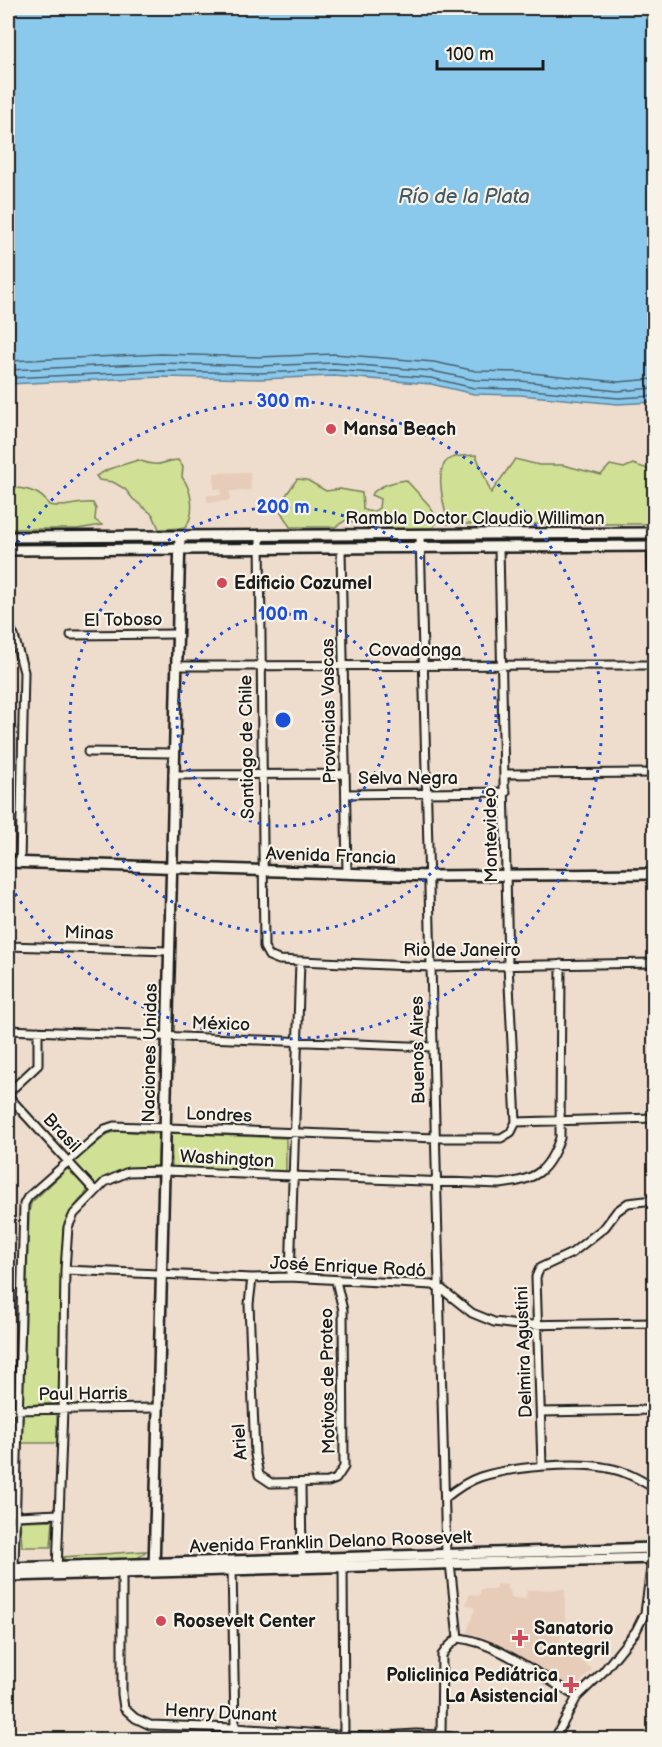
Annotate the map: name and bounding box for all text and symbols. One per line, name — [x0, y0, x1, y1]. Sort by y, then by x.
scale bar — [437, 33, 544, 71]
text: 100 m — [446, 44, 494, 65]
water label: Río de la Plata — [398, 185, 530, 209]
text: 300 m — [256, 391, 310, 412]
place label: Mansa Beach — [343, 419, 456, 440]
marker: Mansa Beach — [324, 422, 338, 436]
text: 200 m — [256, 497, 310, 518]
street label: Rambla Doctor Claudio Williman — [345, 508, 605, 529]
place label: Edificio Cozumel — [234, 573, 372, 594]
marker: Edificio Cozumel — [215, 576, 229, 590]
text: 100 m — [258, 604, 308, 625]
street label: El Toboso — [83, 609, 163, 631]
street label: Provincias Vascas — [317, 638, 341, 784]
street label: Covadonga — [369, 640, 461, 661]
street label: Santiago de Chile — [235, 674, 259, 819]
centre of rings — [273, 710, 293, 730]
street label: Selva Negra — [358, 768, 458, 789]
street label: Montevideo — [480, 787, 502, 883]
street label: Avenida Francia — [265, 843, 397, 869]
street label: Minas — [64, 922, 114, 944]
street label: Rio de Janeiro — [403, 940, 521, 961]
street label: Naciones Unidas — [138, 983, 162, 1123]
street label: Buenos Aires — [407, 996, 429, 1104]
street label: México — [191, 1012, 251, 1036]
street label: Londres — [186, 1103, 253, 1127]
street label: Brasil — [39, 1109, 85, 1157]
street label: Washington — [179, 1146, 275, 1172]
street label: José Enrique Rodó — [269, 1252, 427, 1282]
street label: Delmira Agustini — [511, 1286, 537, 1418]
street label: Motivos de Proteo — [316, 1308, 340, 1454]
street label: Paul Harris — [38, 1383, 128, 1405]
street label: Ariel — [228, 1423, 252, 1461]
street label: Avenida Franklin Delano Roosevelt — [189, 1527, 473, 1557]
place label: Roosevelt Center — [173, 1611, 316, 1632]
marker: Roosevelt Center — [154, 1614, 168, 1628]
place label: Sanatorio Cantegril — [534, 1618, 614, 1660]
marker: Sanatorio Cantegril — [511, 1629, 529, 1647]
place label: Policlinica Pediátrica La Asistencial — [386, 1665, 558, 1707]
marker: Policlinica Pediátrica La Asistencial — [562, 1676, 580, 1694]
street label: Henry Dunant — [164, 1700, 278, 1726]

